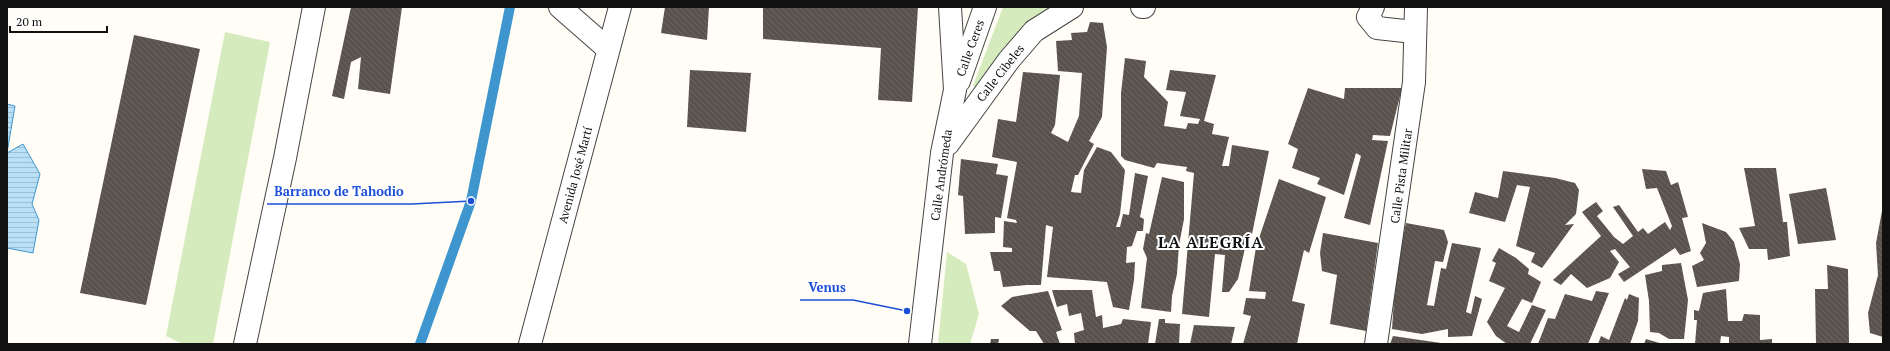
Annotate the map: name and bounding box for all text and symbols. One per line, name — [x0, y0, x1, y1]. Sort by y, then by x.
scale bar — [10, 8, 107, 34]
text: 20 m — [16, 14, 43, 29]
street label: Calle Ceres — [953, 18, 987, 78]
street label: Calle Cibeles — [973, 41, 1027, 105]
street label: Avenida José Martí — [555, 125, 595, 225]
street label: Calle Pista Militar — [1387, 127, 1415, 224]
street label: Calle Andrómeda — [927, 128, 955, 222]
callout: Barranco de Tahodio — [267, 179, 412, 204]
text: Barranco de Tahodio — [274, 182, 404, 200]
district label: LA ALEGRÍA — [1158, 231, 1264, 253]
callout: Venus — [800, 275, 853, 300]
text: Venus — [808, 278, 846, 296]

